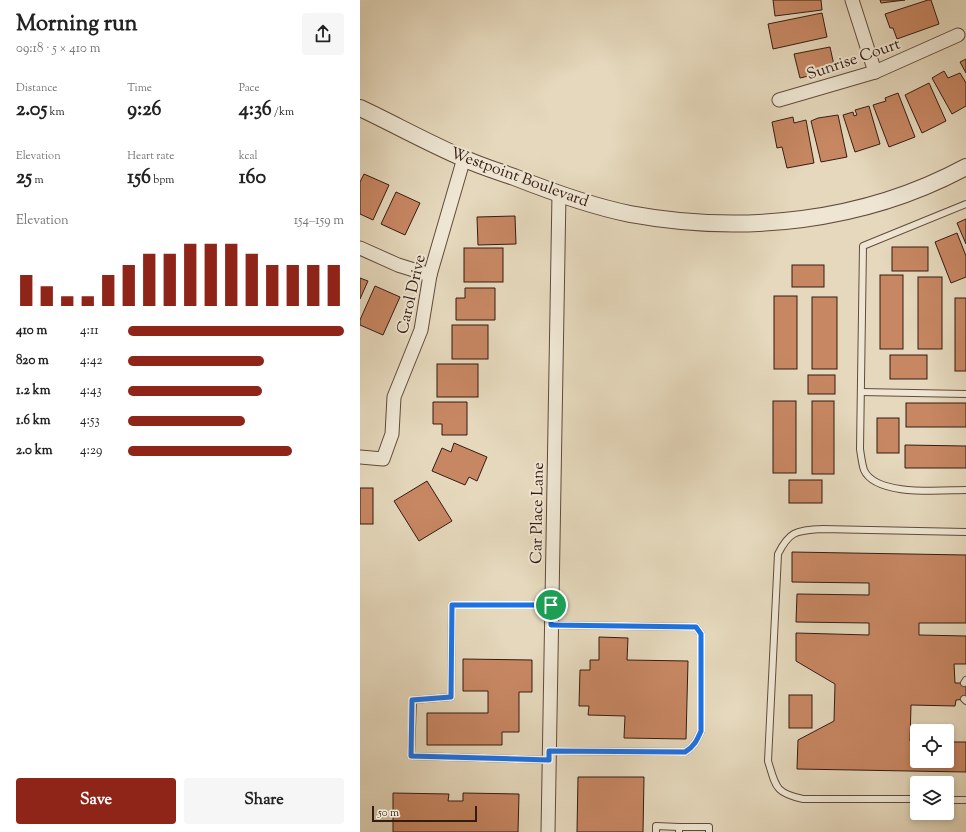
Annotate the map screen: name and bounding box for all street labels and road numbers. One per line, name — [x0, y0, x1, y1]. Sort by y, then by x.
street label: Sunrise Court — [804, 33, 904, 87]
street label: Westpoint Boulevard — [447, 143, 592, 214]
street label: Carol Drive — [392, 253, 433, 337]
street label: Car Place Lane — [526, 462, 551, 564]

